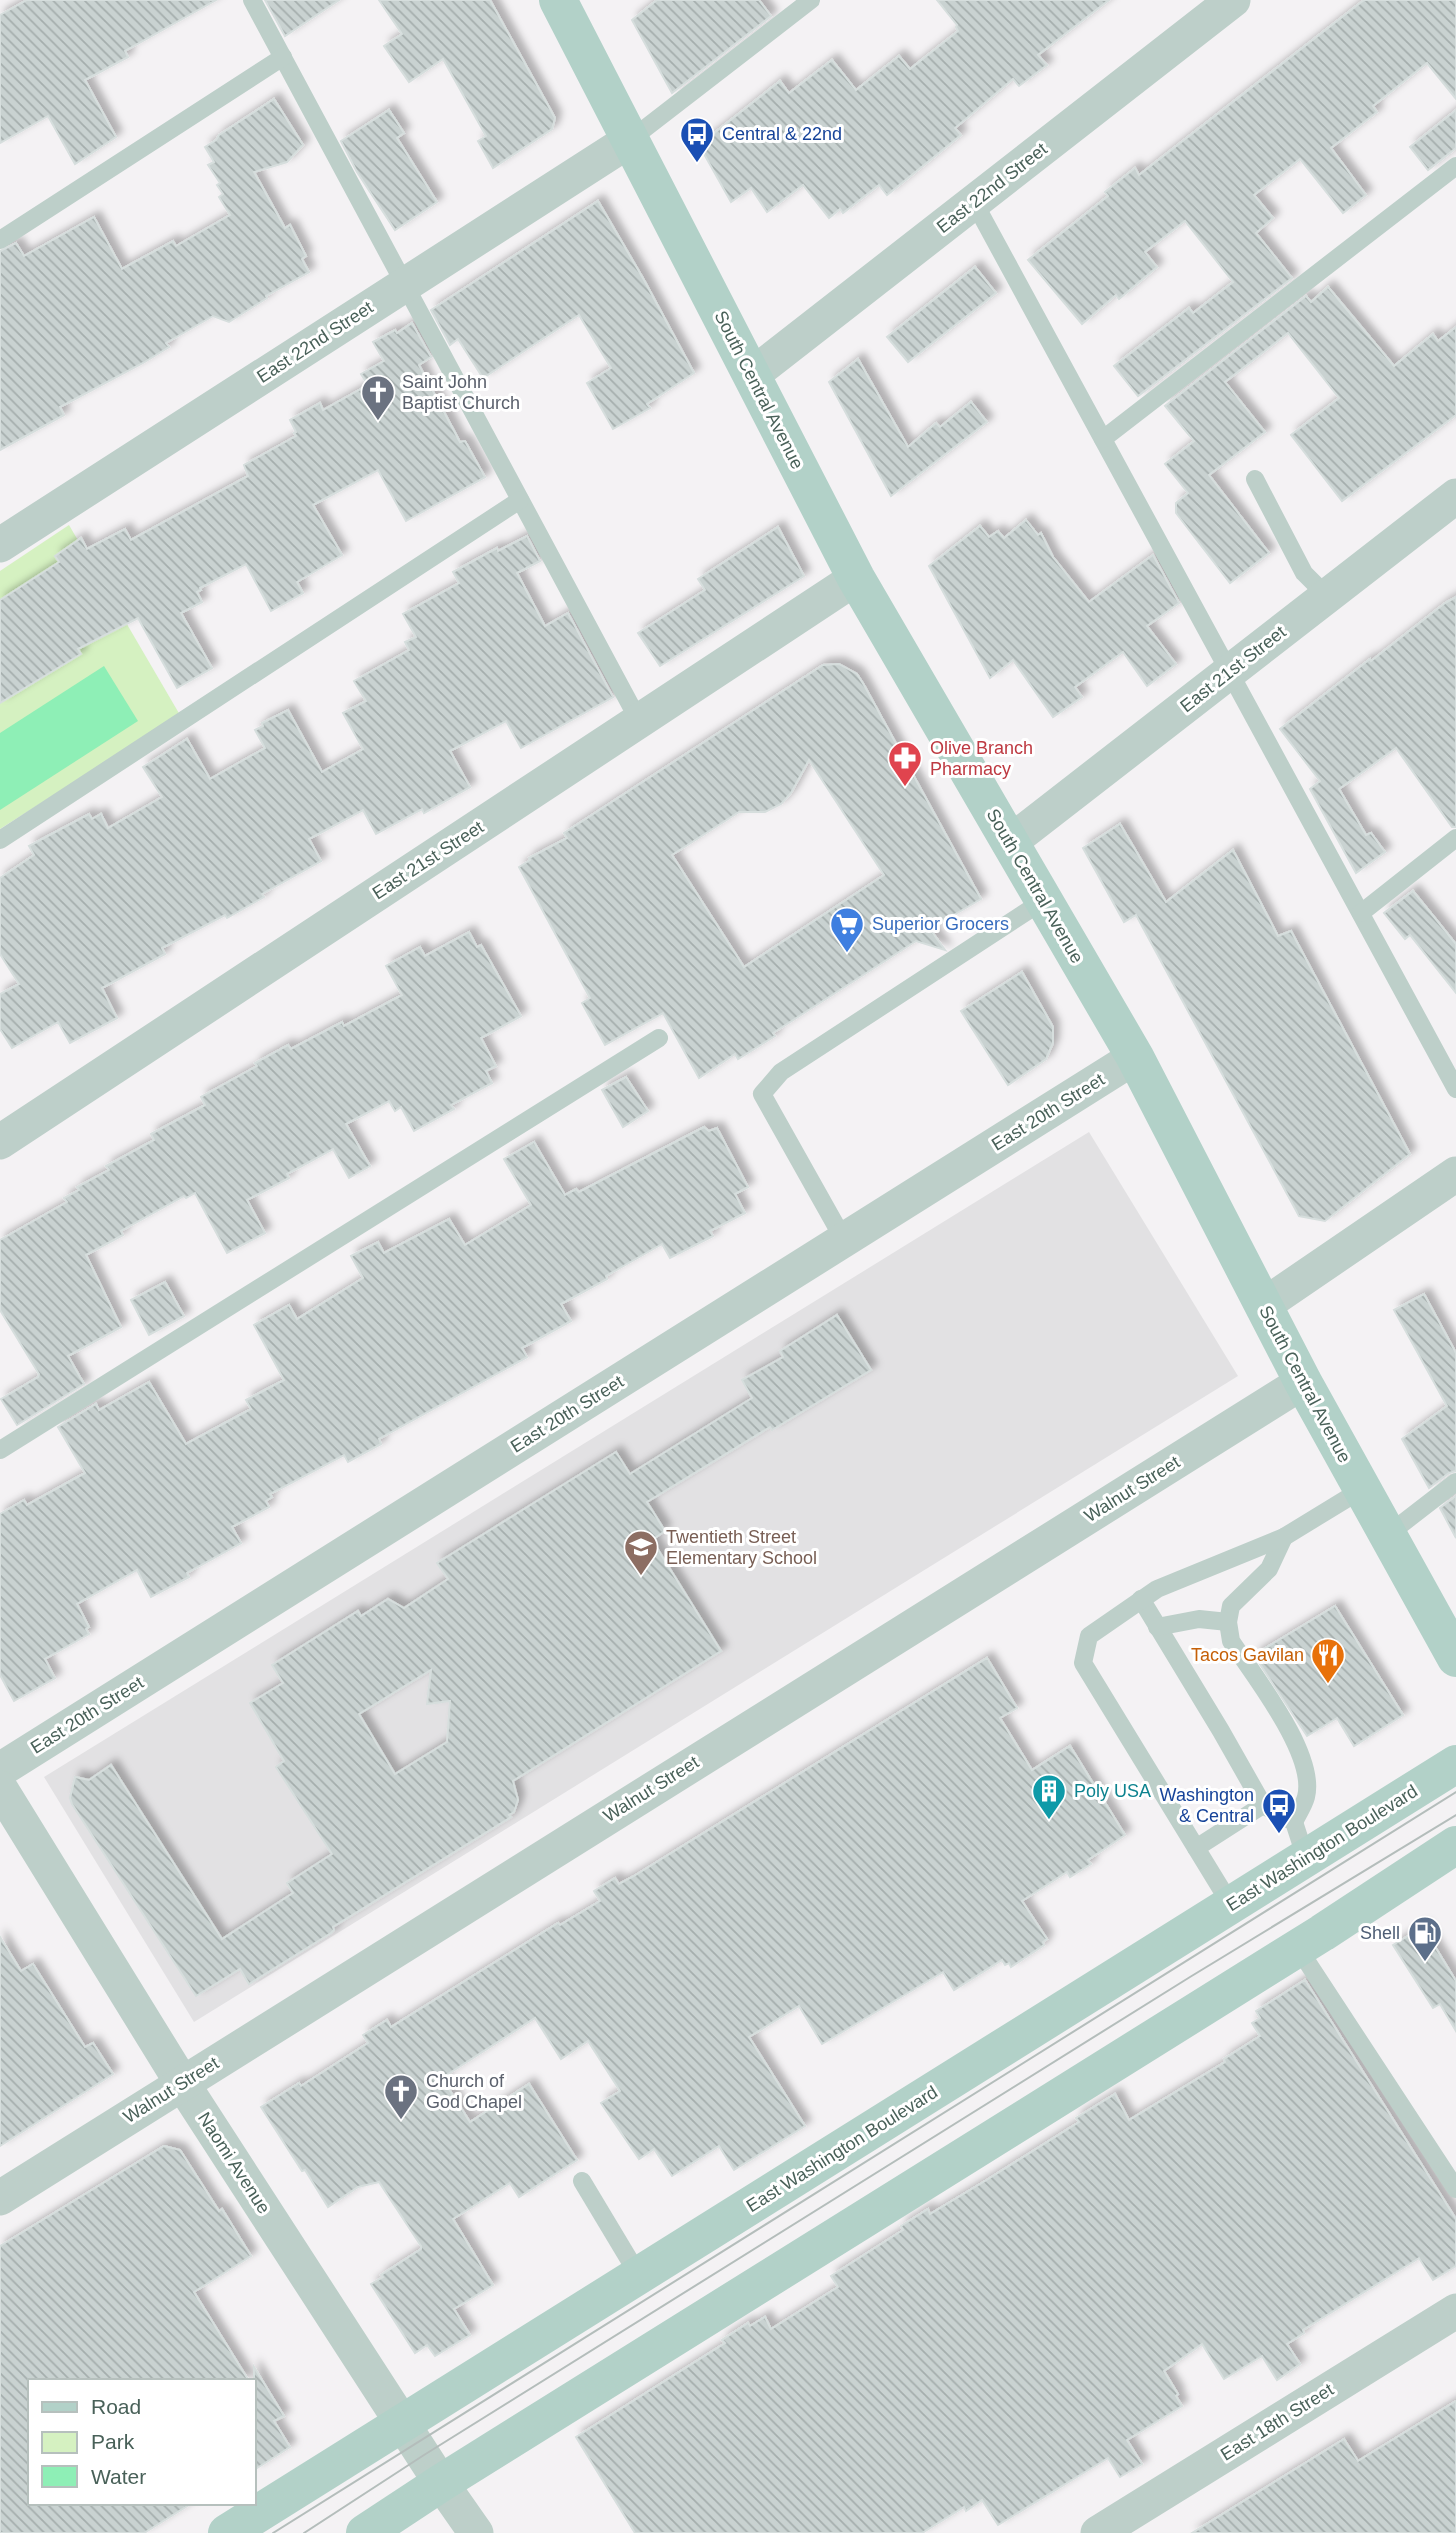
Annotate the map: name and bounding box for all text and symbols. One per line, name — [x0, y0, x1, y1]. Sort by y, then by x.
bus stop icon: Central & 22nd — [678, 115, 716, 164]
place label: Central & 22nd — [722, 124, 842, 144]
street label: East 22nd Street — [933, 139, 1051, 237]
street label: East 22nd Street — [253, 297, 377, 387]
street label: South Central Avenue — [710, 308, 808, 472]
place label: Saint John Baptist Church — [402, 372, 520, 413]
church icon: Saint John Baptist Church — [359, 373, 397, 422]
street label: East 21st Street — [1176, 622, 1290, 716]
place label: Olive Branch Pharmacy — [930, 738, 1033, 779]
pharmacy icon: Olive Branch Pharmacy — [886, 739, 924, 788]
street label: South Central Avenue — [983, 805, 1087, 967]
street label: East 21st Street — [369, 817, 487, 903]
supermarket icon: Superior Grocers — [828, 905, 866, 954]
place label: Superior Grocers — [872, 914, 1009, 934]
street label: East 20th Street — [988, 1069, 1108, 1155]
street label: South Central Avenue — [1255, 1302, 1355, 1466]
street label: East 20th Street — [507, 1371, 627, 1457]
street label: Walnut Street — [1081, 1452, 1183, 1526]
place label: Twentieth Street Elementary School — [666, 1527, 817, 1568]
school or university icon: Twentieth Street Elementary School — [622, 1528, 660, 1577]
restaurant icon: Tacos Gavilan — [1309, 1636, 1347, 1685]
place label: Tacos Gavilan — [1191, 1645, 1304, 1665]
street label: East 20th Street — [27, 1672, 147, 1758]
street label: Walnut Street — [600, 1752, 702, 1826]
building icon: Poly USA — [1030, 1772, 1068, 1821]
place label: Poly USA — [1074, 1781, 1151, 1801]
street label: East Washington Boulevard — [1223, 1781, 1421, 1915]
place label: Washington & Central — [1160, 1785, 1254, 1826]
bus stop icon: Washington & Central — [1260, 1786, 1298, 1835]
fuel station icon: Shell — [1406, 1914, 1444, 1963]
place label: Shell — [1360, 1923, 1400, 1943]
street label: Walnut Street — [120, 2053, 222, 2127]
place label: Church of God Chapel — [426, 2071, 522, 2112]
church icon: Church of God Chapel — [382, 2072, 420, 2121]
street label: East Washington Boulevard — [743, 2082, 941, 2216]
street label: Naomi Avenue — [194, 2109, 274, 2217]
legend — [28, 2379, 256, 2505]
street label: East 18th Street — [1217, 2379, 1337, 2465]
text: Road — [91, 2395, 141, 2418]
text: Park — [91, 2430, 135, 2453]
text: Water — [91, 2465, 146, 2488]

